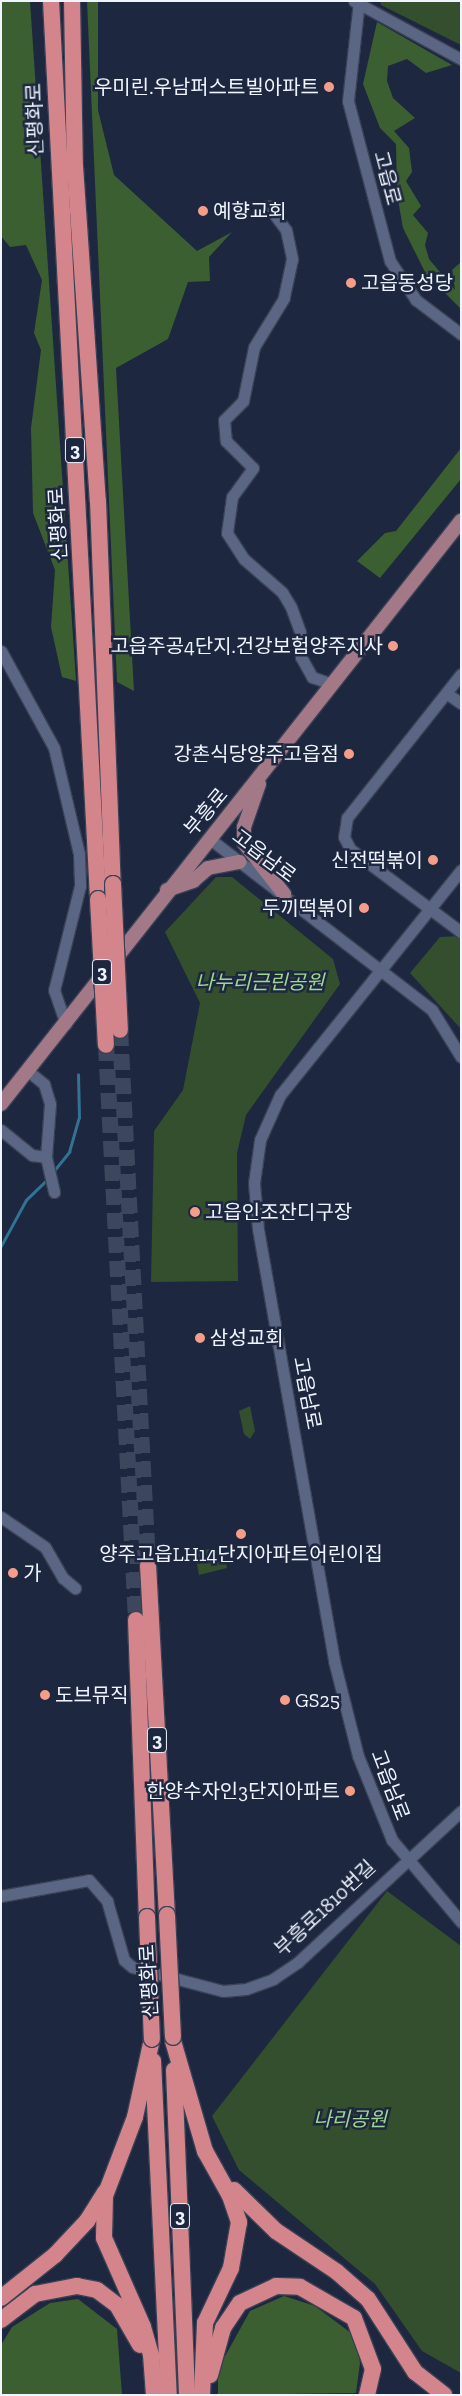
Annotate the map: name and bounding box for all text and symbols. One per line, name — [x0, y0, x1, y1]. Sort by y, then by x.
place label: 우미린.우남퍼스트빌아파트 — [94, 75, 319, 99]
marker: 우미린.우남퍼스트빌아파트 — [323, 81, 335, 93]
street label: 신평화로 — [22, 83, 48, 157]
street label: 고읍로 — [368, 148, 406, 208]
place label: 예향교회 — [213, 199, 287, 223]
marker: 예향교회 — [197, 205, 209, 217]
place label: 고읍동성당 — [361, 271, 453, 295]
marker: 고읍동성당 — [345, 277, 357, 289]
road number: 3 — [64, 434, 86, 466]
street label: 신평화로 — [44, 487, 72, 561]
place label: 고읍주공4단지.건강보험양주지사 — [110, 634, 383, 658]
marker: 고읍주공4단지.건강보험양주지사 — [387, 640, 399, 652]
place label: 강촌식당양주고읍점 — [173, 742, 339, 766]
marker: 강촌식당양주고읍점 — [343, 748, 355, 760]
street label: 부흥로 — [179, 783, 233, 841]
street label: 고읍남로 — [227, 824, 301, 888]
place label: 신전떡볶이 — [331, 848, 423, 872]
marker: 신전떡볶이 — [427, 854, 439, 866]
place label: 두끼떡볶이 — [262, 896, 354, 920]
marker: 두끼떡볶이 — [358, 902, 370, 914]
road number: 3 — [91, 956, 113, 989]
park label: 나누리근린공원 — [196, 970, 324, 994]
place label: 고읍인조잔디구장 — [205, 1200, 352, 1224]
marker: 고읍인조잔디구장 — [189, 1206, 201, 1218]
place label: 삼성교회 — [210, 1326, 284, 1350]
marker: 삼성교회 — [194, 1332, 206, 1344]
street label: 고읍남로 — [288, 1355, 326, 1431]
marker: 양주고읍LH14단지아파트어린이집 — [235, 1528, 247, 1540]
place label: 양주고읍LH14단지아파트어린이집 — [99, 1542, 383, 1566]
place label: 가 — [23, 1561, 41, 1585]
marker: 가 — [7, 1567, 19, 1579]
place label: 도브뮤직 — [55, 1683, 129, 1707]
place label: GS25 — [295, 1688, 340, 1712]
marker: 도브뮤직 — [39, 1689, 51, 1701]
marker: GS25 — [279, 1694, 291, 1706]
road number: 3 — [146, 1724, 168, 1756]
street label: 고읍남로 — [366, 1746, 414, 1824]
place label: 한양수자인3단지아파트 — [146, 1779, 340, 1803]
marker: 한양수자인3단지아파트 — [344, 1785, 356, 1797]
street label: 부흥로1810번길 — [269, 1855, 381, 1961]
street label: 신평화로 — [135, 1944, 163, 2018]
park label: 나리공원 — [313, 2107, 387, 2131]
road number: 3 — [169, 2200, 191, 2232]

